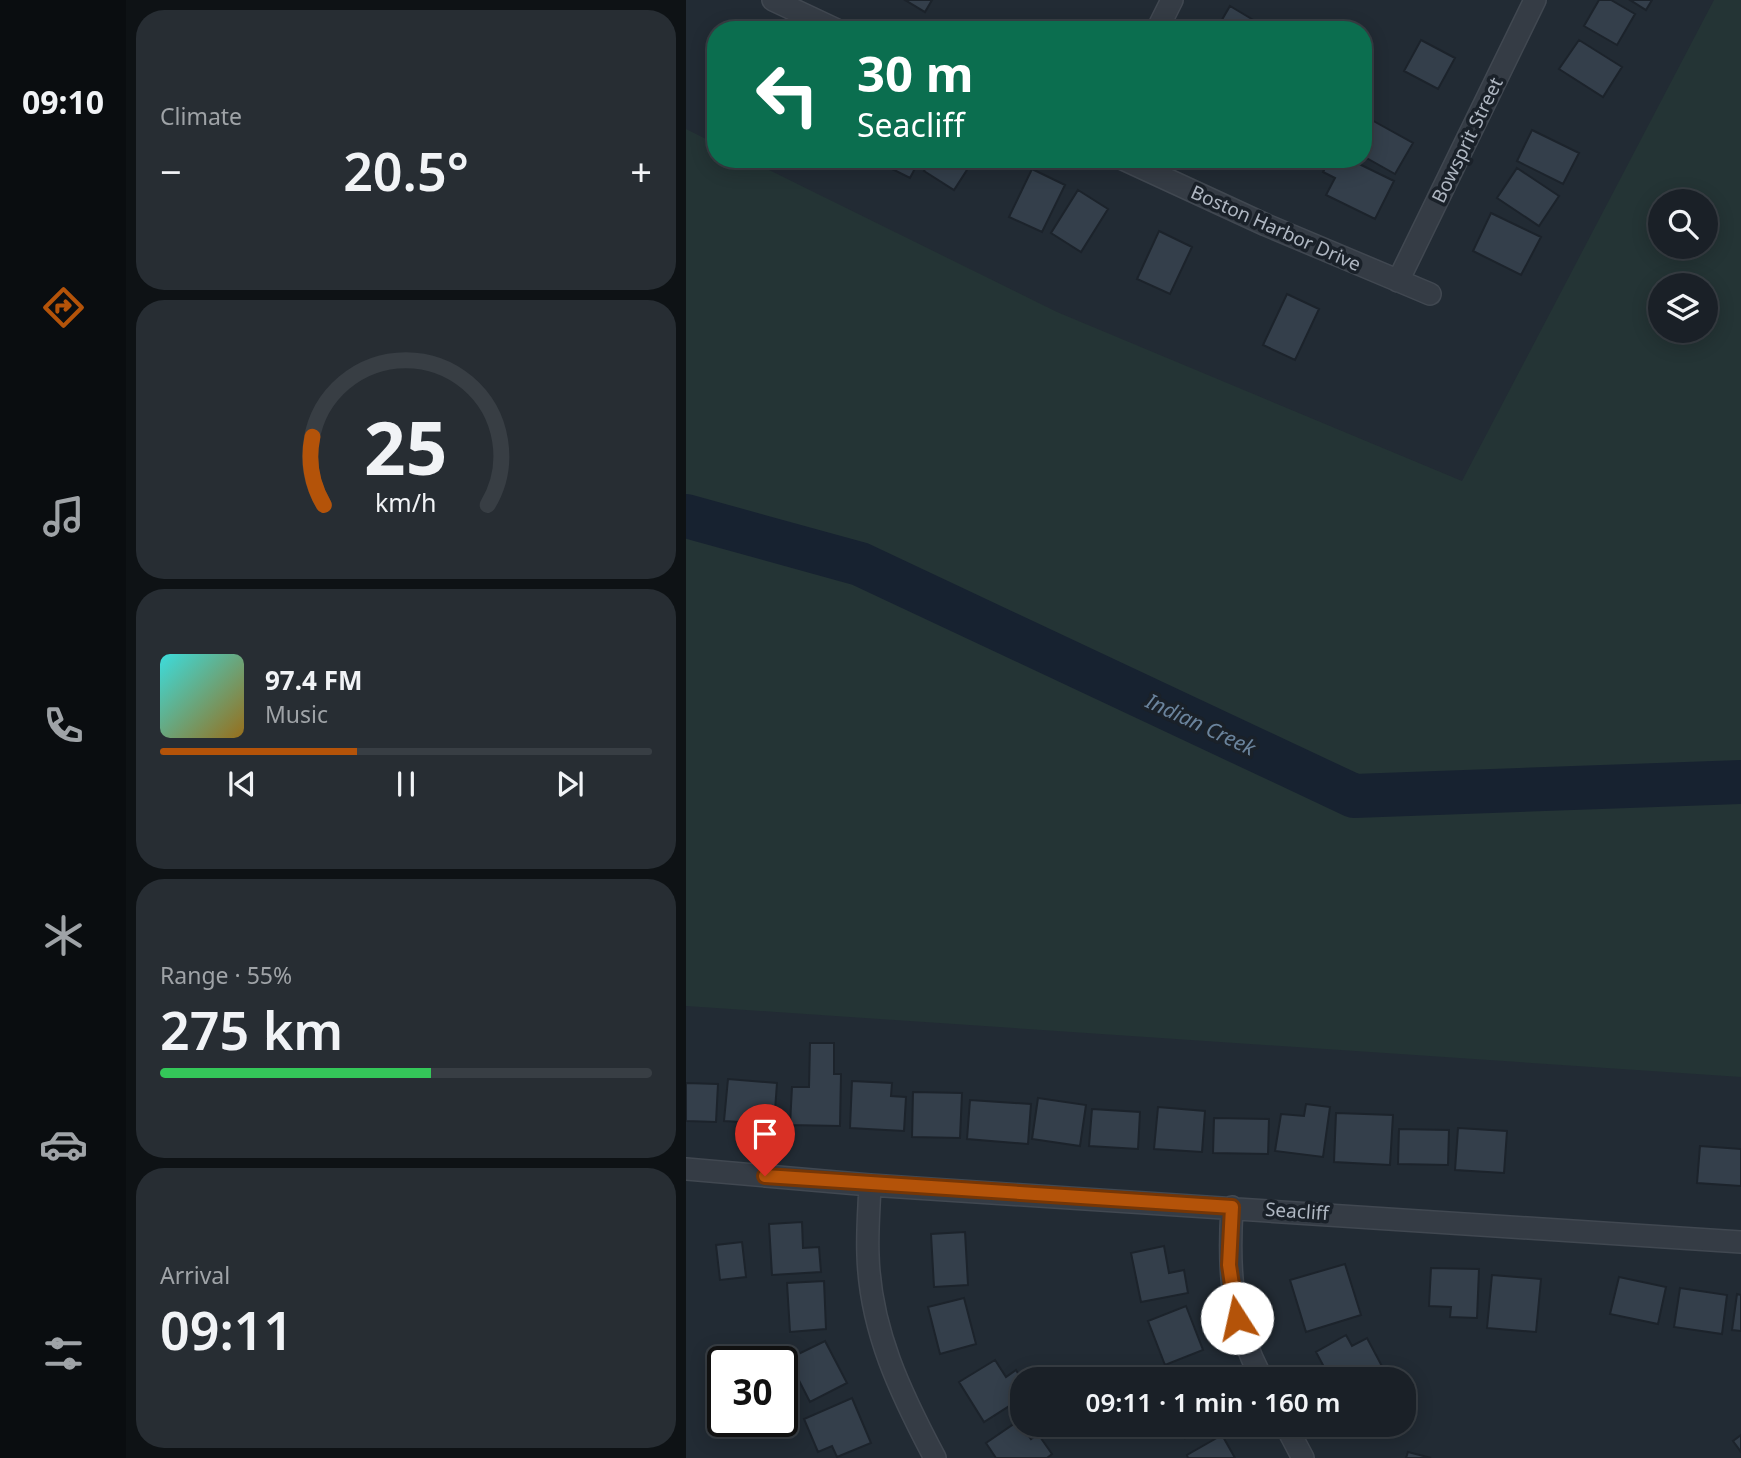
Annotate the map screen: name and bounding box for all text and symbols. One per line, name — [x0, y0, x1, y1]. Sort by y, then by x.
text: 30 m — [857, 40, 974, 106]
icon: left — [742, 49, 833, 140]
street label: Bowsprit Street — [1425, 73, 1509, 207]
text: 09:10 — [22, 80, 104, 123]
text: Climate — [160, 100, 242, 132]
text: Seacliff — [857, 103, 964, 146]
text: 20.5° — [343, 135, 469, 206]
text: − — [160, 145, 182, 197]
text: + — [630, 145, 652, 197]
street label: Boston Harbor Drive — [1187, 179, 1365, 277]
map controls — [1648, 189, 1718, 343]
button: search — [1648, 189, 1718, 259]
button: layers — [1648, 273, 1718, 343]
icon: directions — [39, 283, 88, 332]
text: 25 — [364, 398, 448, 497]
text: km/h — [375, 485, 437, 519]
icon: music — [39, 492, 88, 541]
text: 97.4 FM — [265, 662, 362, 698]
water label: Indian Creek — [1141, 686, 1262, 762]
text: Music — [265, 698, 328, 730]
icon: phone — [39, 701, 88, 750]
icon: previous — [223, 765, 261, 803]
icon: pause — [387, 765, 425, 803]
icon: next — [551, 765, 589, 803]
icon: climate — [39, 911, 88, 960]
text: Range · 55% — [160, 959, 292, 991]
text: 275 km — [160, 994, 343, 1065]
pin — [735, 1104, 795, 1176]
icon: arrive — [746, 1115, 784, 1153]
icon: car — [39, 1120, 88, 1169]
street label: Seacliff — [1264, 1196, 1331, 1226]
text: Arrival — [160, 1259, 230, 1291]
position arrow — [1200, 1281, 1274, 1355]
text: 09:11 — [160, 1294, 293, 1365]
icon: filters — [39, 1329, 88, 1378]
speed limit sign: 30 — [707, 1346, 798, 1437]
text: 09:11 · 1 min · 160 m — [1086, 1384, 1340, 1420]

